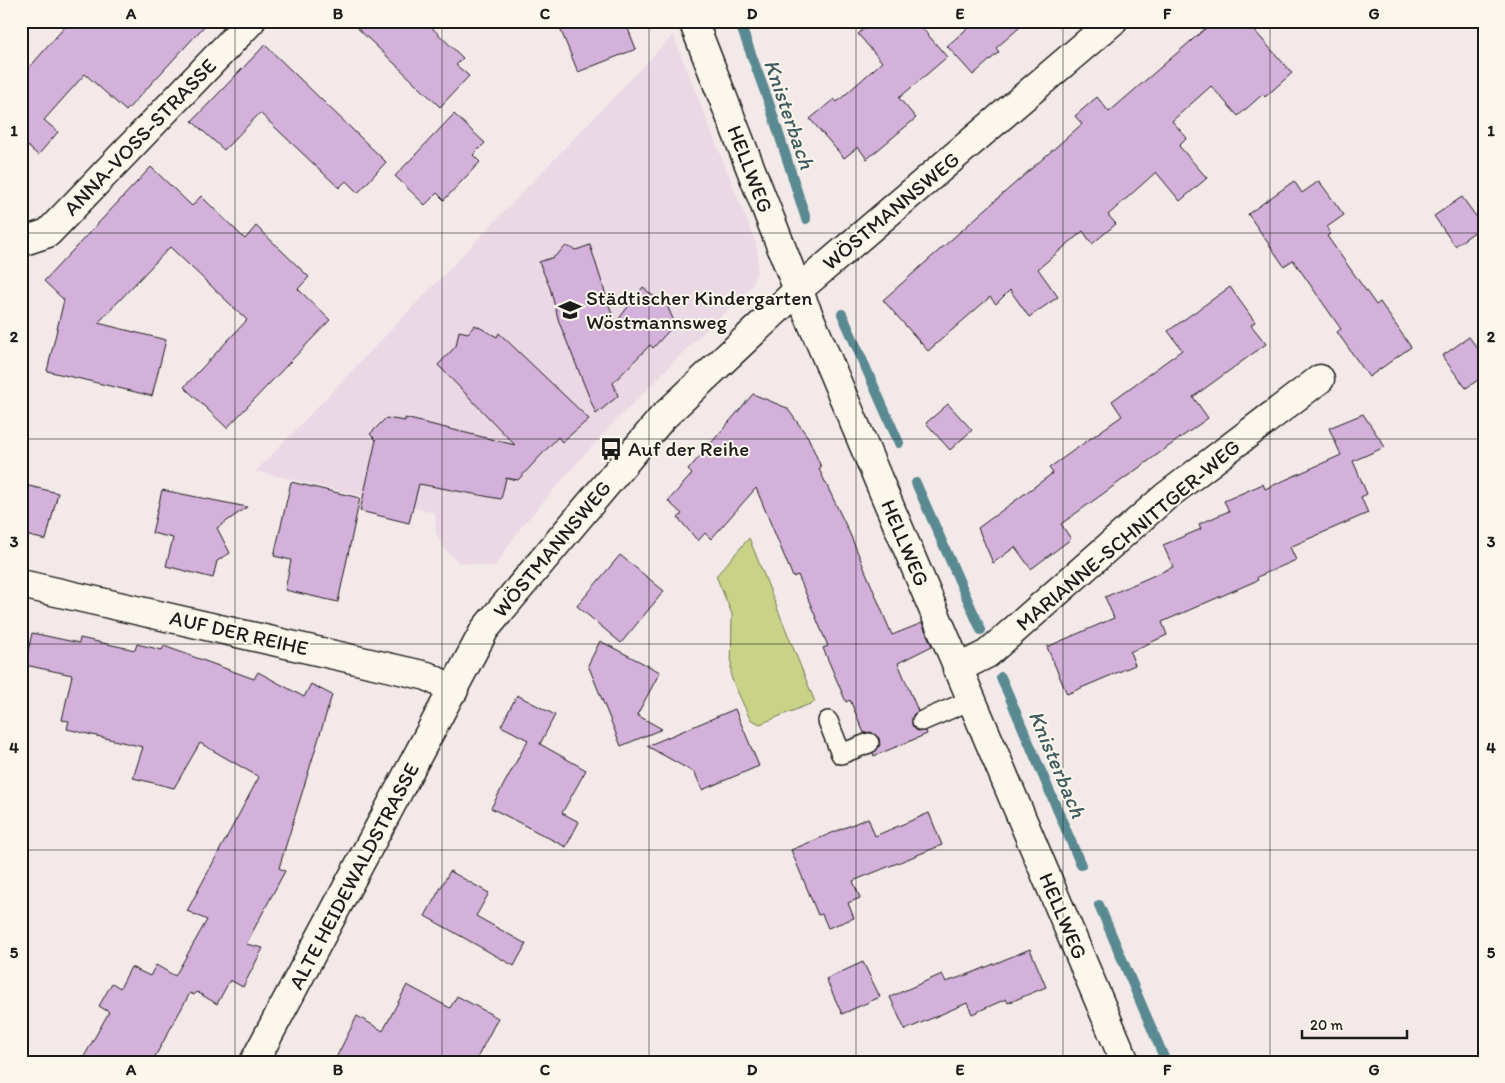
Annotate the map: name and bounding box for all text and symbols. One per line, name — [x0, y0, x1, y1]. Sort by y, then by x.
text: A — [125, 4, 137, 23]
text: B — [333, 4, 344, 23]
text: C — [540, 4, 551, 23]
text: D — [747, 4, 758, 23]
text: E — [956, 4, 965, 23]
text: F — [1163, 4, 1172, 23]
text: G — [1368, 4, 1380, 23]
street label: ANNA-VOSS-STRASSE — [58, 53, 221, 220]
water label: Knisterbach — [758, 56, 821, 173]
text: 1 — [10, 121, 18, 140]
text: 1 — [1487, 121, 1495, 140]
street label: HELLWEG — [722, 122, 779, 216]
street label: WÖSTMANNSWEG — [817, 146, 964, 275]
place label: Städtischer Kindergarten Wöstmannsweg — [586, 285, 813, 334]
school or university icon: Städtischer Kindergarten Wöstmannsweg — [557, 297, 583, 323]
text: 2 — [10, 327, 19, 346]
text: 2 — [1487, 327, 1496, 346]
street label: MARIANNE-SCHNITTGER-WEG — [1011, 434, 1245, 636]
bus stop icon: Auf der Reihe — [598, 436, 624, 462]
place label: Auf der Reihe — [628, 436, 749, 461]
street label: WÖSTMANNSWEG — [487, 475, 616, 622]
street label: HELLWEG — [876, 496, 935, 590]
text: 3 — [10, 532, 19, 551]
text: 3 — [1487, 532, 1496, 551]
street label: AUF DER REIHE — [167, 604, 311, 661]
water label: Knisterbach — [1023, 706, 1092, 822]
text: 4 — [9, 738, 19, 757]
text: 4 — [1486, 738, 1496, 757]
street label: ALTE HEIDEWALDSTRASSE — [283, 758, 424, 993]
street label: HELLWEG — [1034, 869, 1093, 963]
text: 5 — [10, 943, 19, 962]
text: 5 — [1487, 943, 1496, 962]
scale bar — [1302, 1008, 1408, 1040]
text: 20 m — [1310, 1016, 1344, 1034]
text: A — [125, 1060, 137, 1079]
text: B — [333, 1060, 344, 1079]
text: C — [540, 1060, 551, 1079]
text: D — [747, 1060, 758, 1079]
text: E — [956, 1060, 965, 1079]
text: F — [1163, 1060, 1172, 1079]
text: G — [1368, 1060, 1380, 1079]

